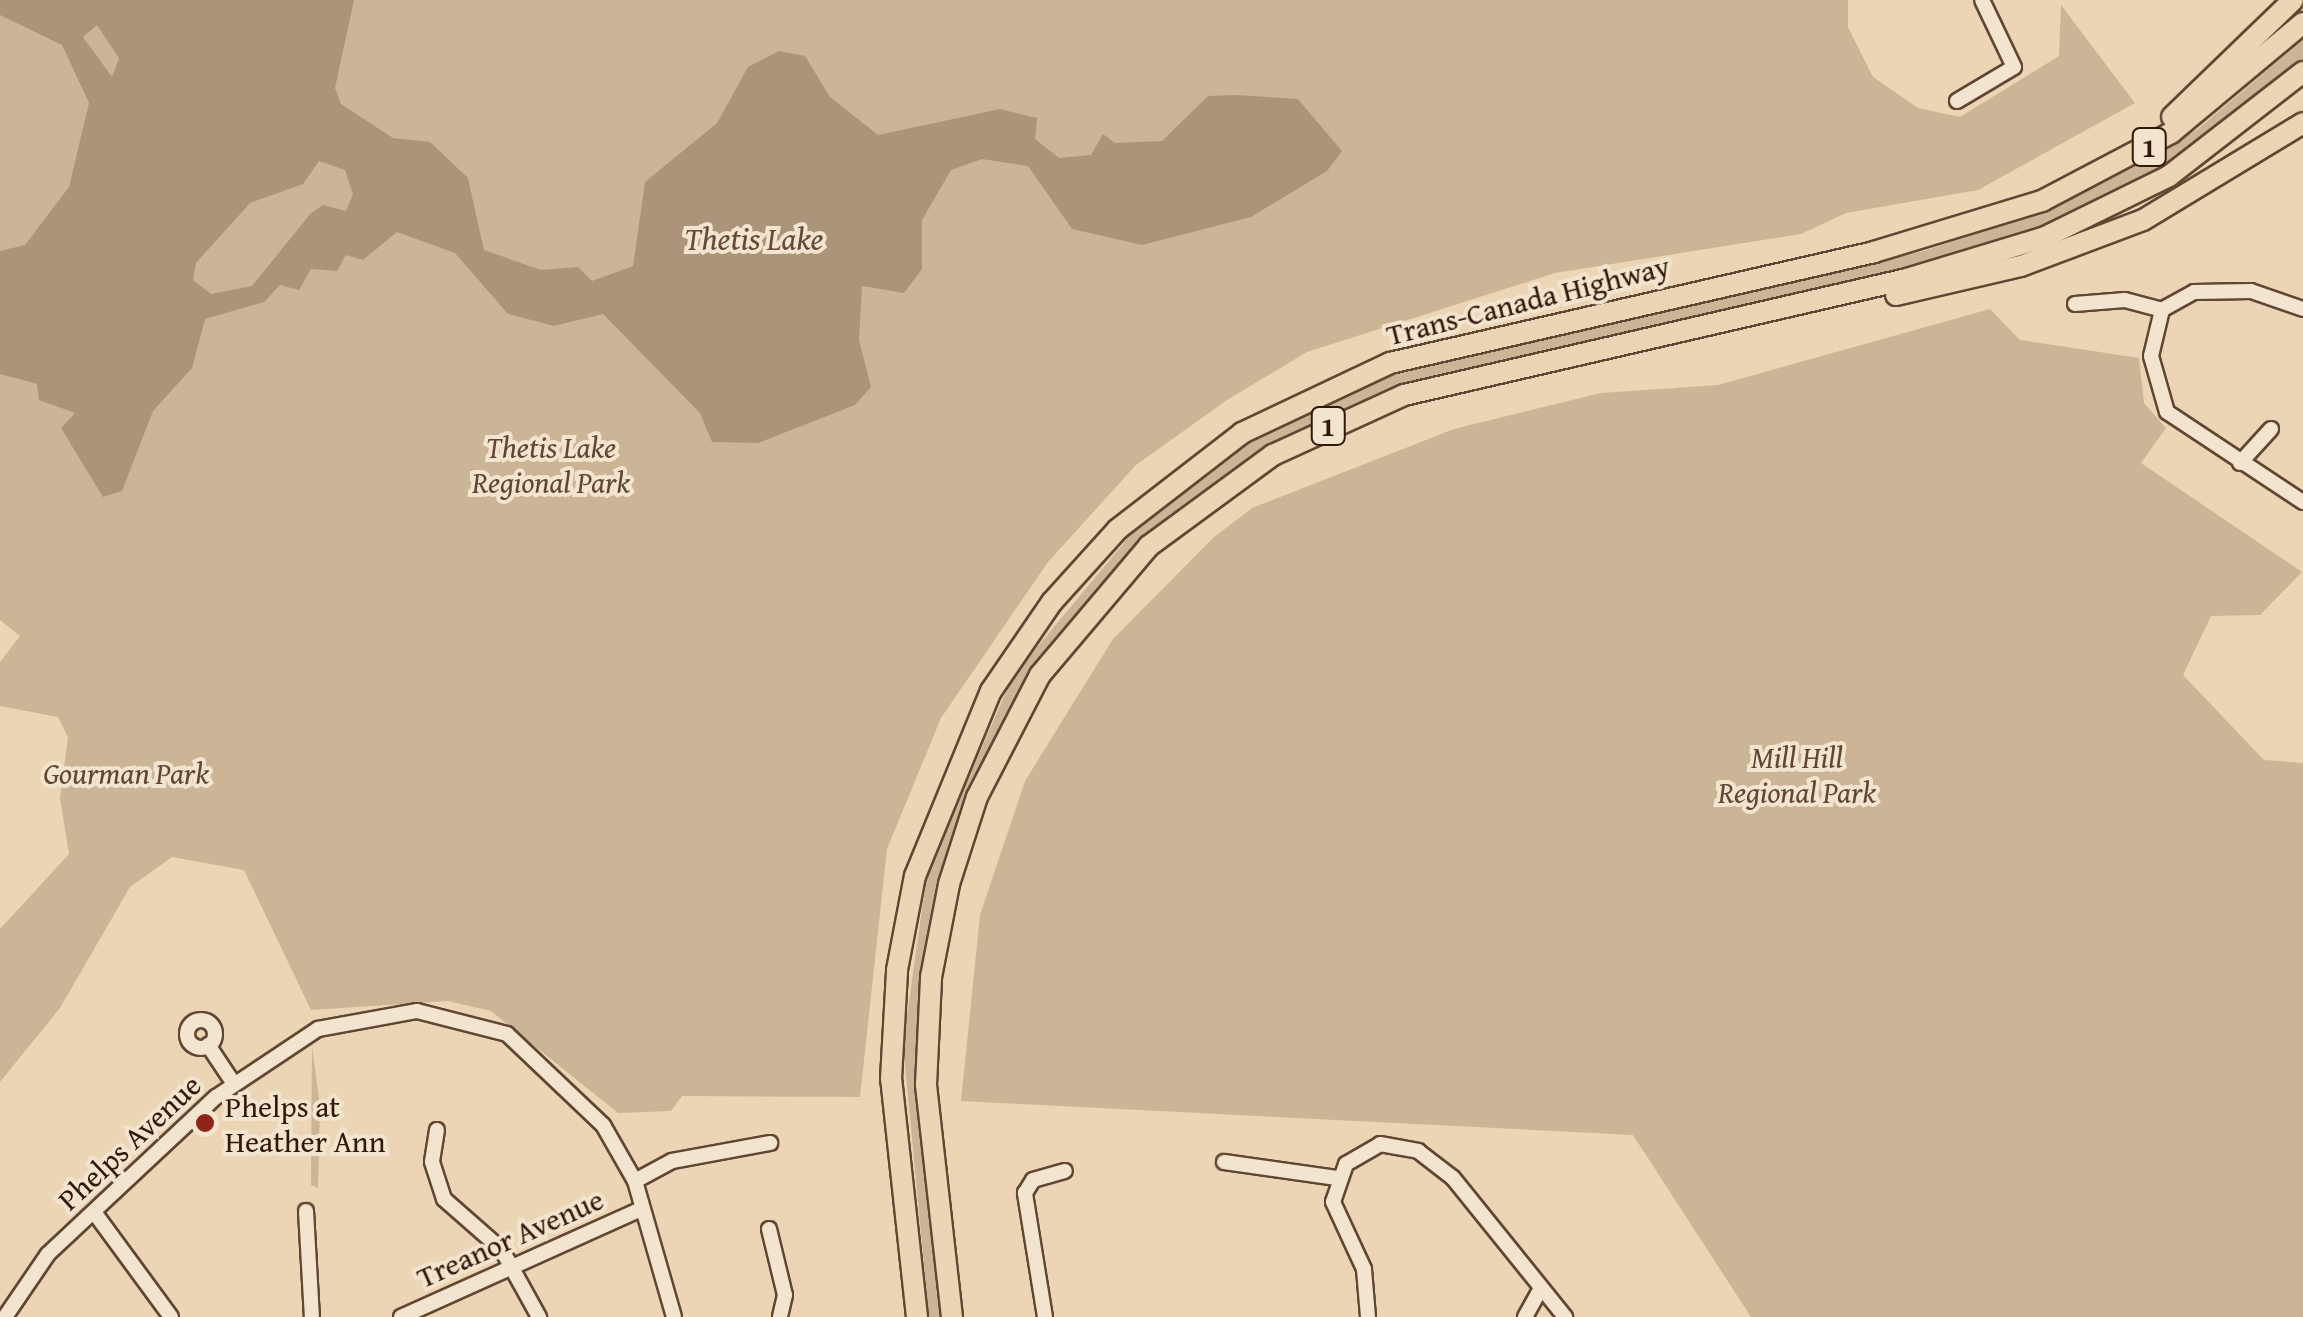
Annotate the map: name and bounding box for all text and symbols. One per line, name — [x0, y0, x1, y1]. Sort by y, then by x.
road number: 1 — [2132, 124, 2166, 170]
water label: Thetis Lake — [685, 220, 823, 258]
street label: Trans-Canada Highway — [1383, 247, 1673, 353]
road number: 1 — [1310, 403, 1346, 449]
park label: Thetis Lake Regional Park — [472, 429, 630, 500]
park label: Mill Hill Regional Park — [1718, 739, 1876, 810]
park label: Gourman Park — [43, 755, 209, 791]
street label: Phelps Avenue — [50, 1067, 208, 1217]
place label: Phelps at Heather Ann — [225, 1088, 386, 1158]
marker: Phelps at Heather Ann — [194, 1112, 216, 1134]
street label: Treanor Avenue — [411, 1181, 609, 1295]

